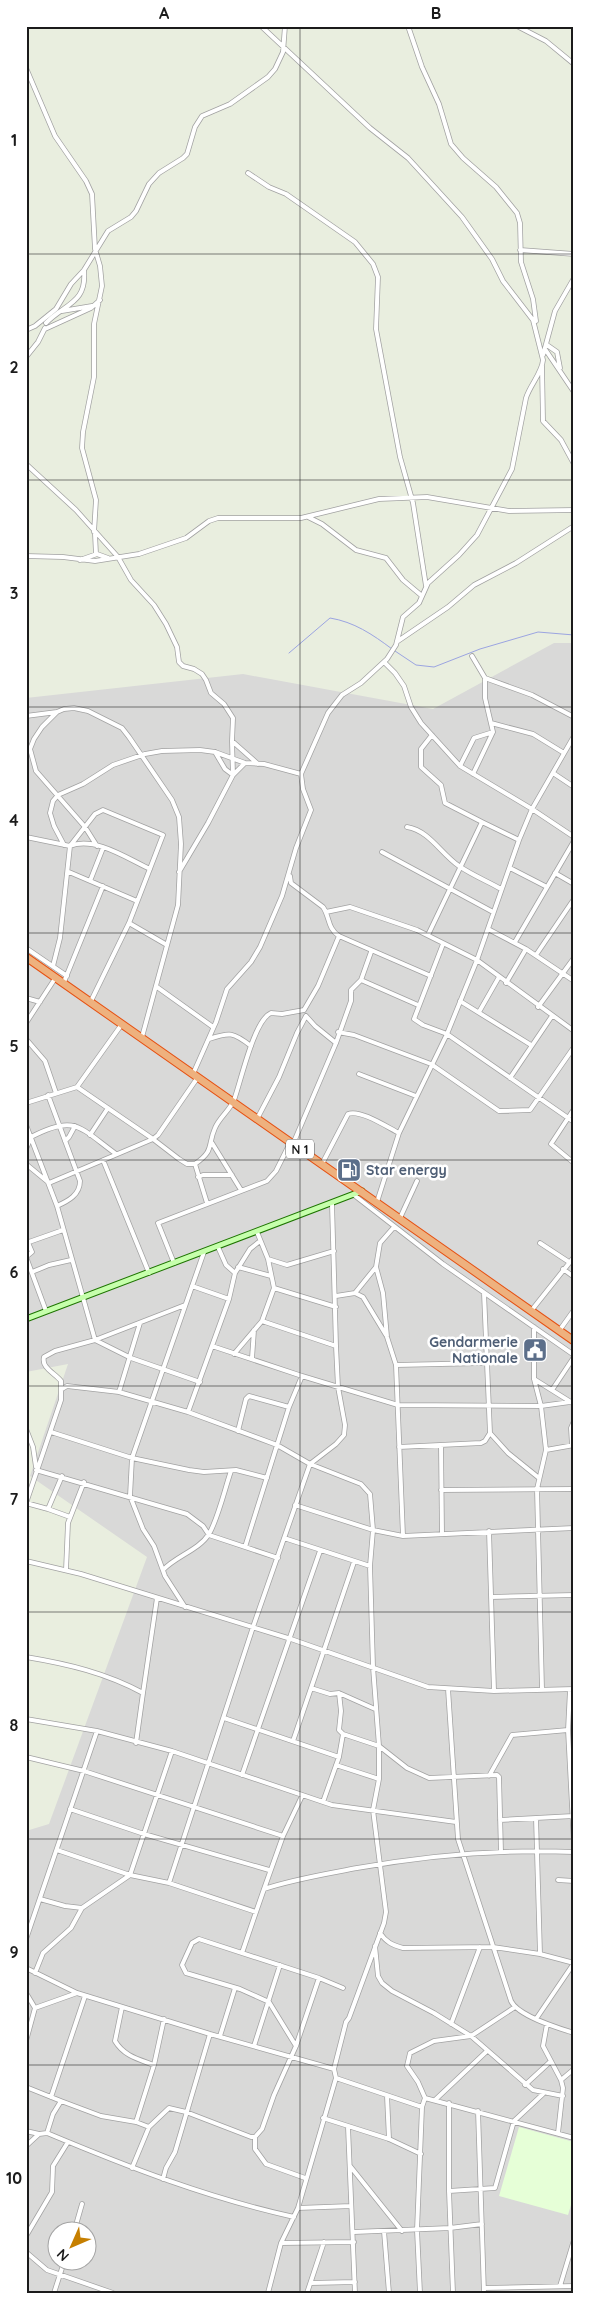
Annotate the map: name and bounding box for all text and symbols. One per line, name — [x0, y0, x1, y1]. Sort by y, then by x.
text: A — [159, 3, 170, 23]
text: B — [431, 3, 441, 23]
text: 1 — [11, 130, 17, 150]
text: 2 — [9, 357, 19, 377]
text: 3 — [10, 583, 18, 603]
text: 4 — [9, 810, 19, 830]
text: 5 — [9, 1036, 19, 1056]
road number: N 1 — [286, 1140, 314, 1158]
fuel station icon: Star energy — [336, 1157, 362, 1183]
place label: Star energy — [366, 1161, 447, 1179]
text: 6 — [10, 1262, 19, 1282]
place label: Gendarmerie Nationale — [429, 1333, 518, 1367]
public building icon: Gendarmerie Nationale — [522, 1337, 548, 1363]
text: 7 — [10, 1489, 19, 1509]
text: 8 — [10, 1715, 19, 1735]
text: 9 — [9, 1942, 19, 1962]
text: 10 — [6, 2168, 22, 2188]
north arrow — [48, 2222, 98, 2272]
text: N — [53, 2245, 73, 2265]

